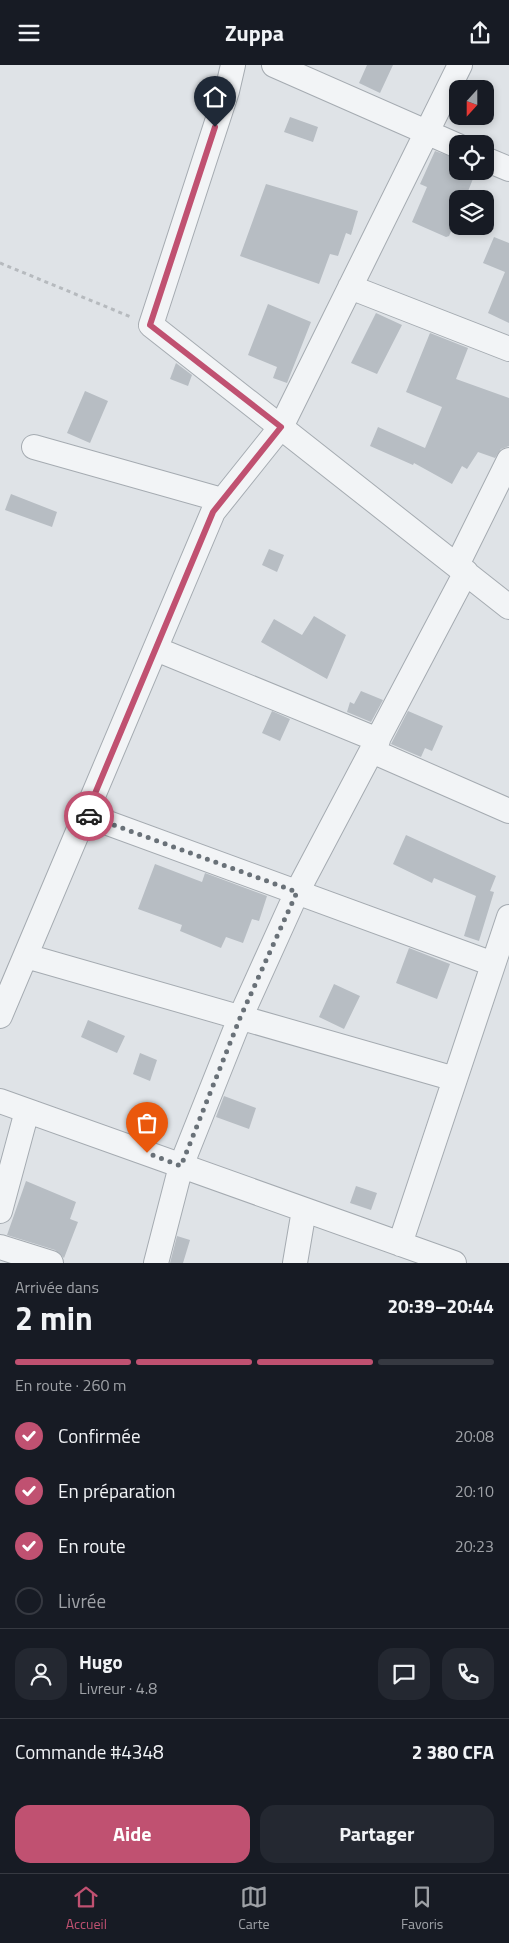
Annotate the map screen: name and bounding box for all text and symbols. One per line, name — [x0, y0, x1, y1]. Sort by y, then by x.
text: Zuppa — [225, 16, 284, 50]
icon: menu — [15, 19, 43, 47]
icon: share — [466, 19, 494, 47]
pin — [194, 76, 236, 127]
north arrow — [449, 80, 494, 125]
map controls — [449, 80, 494, 235]
icon: home — [201, 83, 229, 111]
button: locate — [449, 135, 494, 180]
button: layers — [449, 190, 494, 235]
courier — [64, 791, 114, 841]
icon: car — [75, 802, 103, 830]
pin — [126, 1102, 168, 1153]
icon: bag — [133, 1109, 161, 1137]
text: Arrivée dans — [15, 1275, 99, 1299]
text: 20:39–20:44 — [387, 1291, 494, 1320]
text: 2 min — [15, 1294, 93, 1342]
text: En route · 260 m — [15, 1373, 126, 1397]
text: Confirmée — [58, 1421, 140, 1450]
icon: check — [15, 1422, 43, 1450]
text: 20:08 — [455, 1424, 494, 1448]
text: En préparation — [58, 1476, 176, 1505]
icon: check — [15, 1477, 43, 1505]
text: 20:10 — [455, 1479, 494, 1503]
text: En route — [58, 1531, 126, 1560]
icon: check — [15, 1532, 43, 1560]
text: 20:23 — [455, 1534, 494, 1558]
text: Livrée — [58, 1586, 106, 1615]
text: Hugo — [79, 1647, 123, 1676]
button: person — [15, 1648, 67, 1700]
button: chat — [378, 1648, 430, 1700]
button: phone — [442, 1648, 494, 1700]
text: Livreur · 4.8 — [79, 1676, 157, 1700]
text: Commande #4348 — [15, 1737, 164, 1766]
text: 2 380 CFA — [412, 1737, 494, 1766]
button: Aide — [15, 1805, 250, 1863]
button: Partager — [260, 1805, 494, 1863]
tab: Accueil — [66, 1883, 107, 1934]
tab: Carte — [238, 1883, 270, 1934]
tab: Favoris — [401, 1883, 443, 1934]

